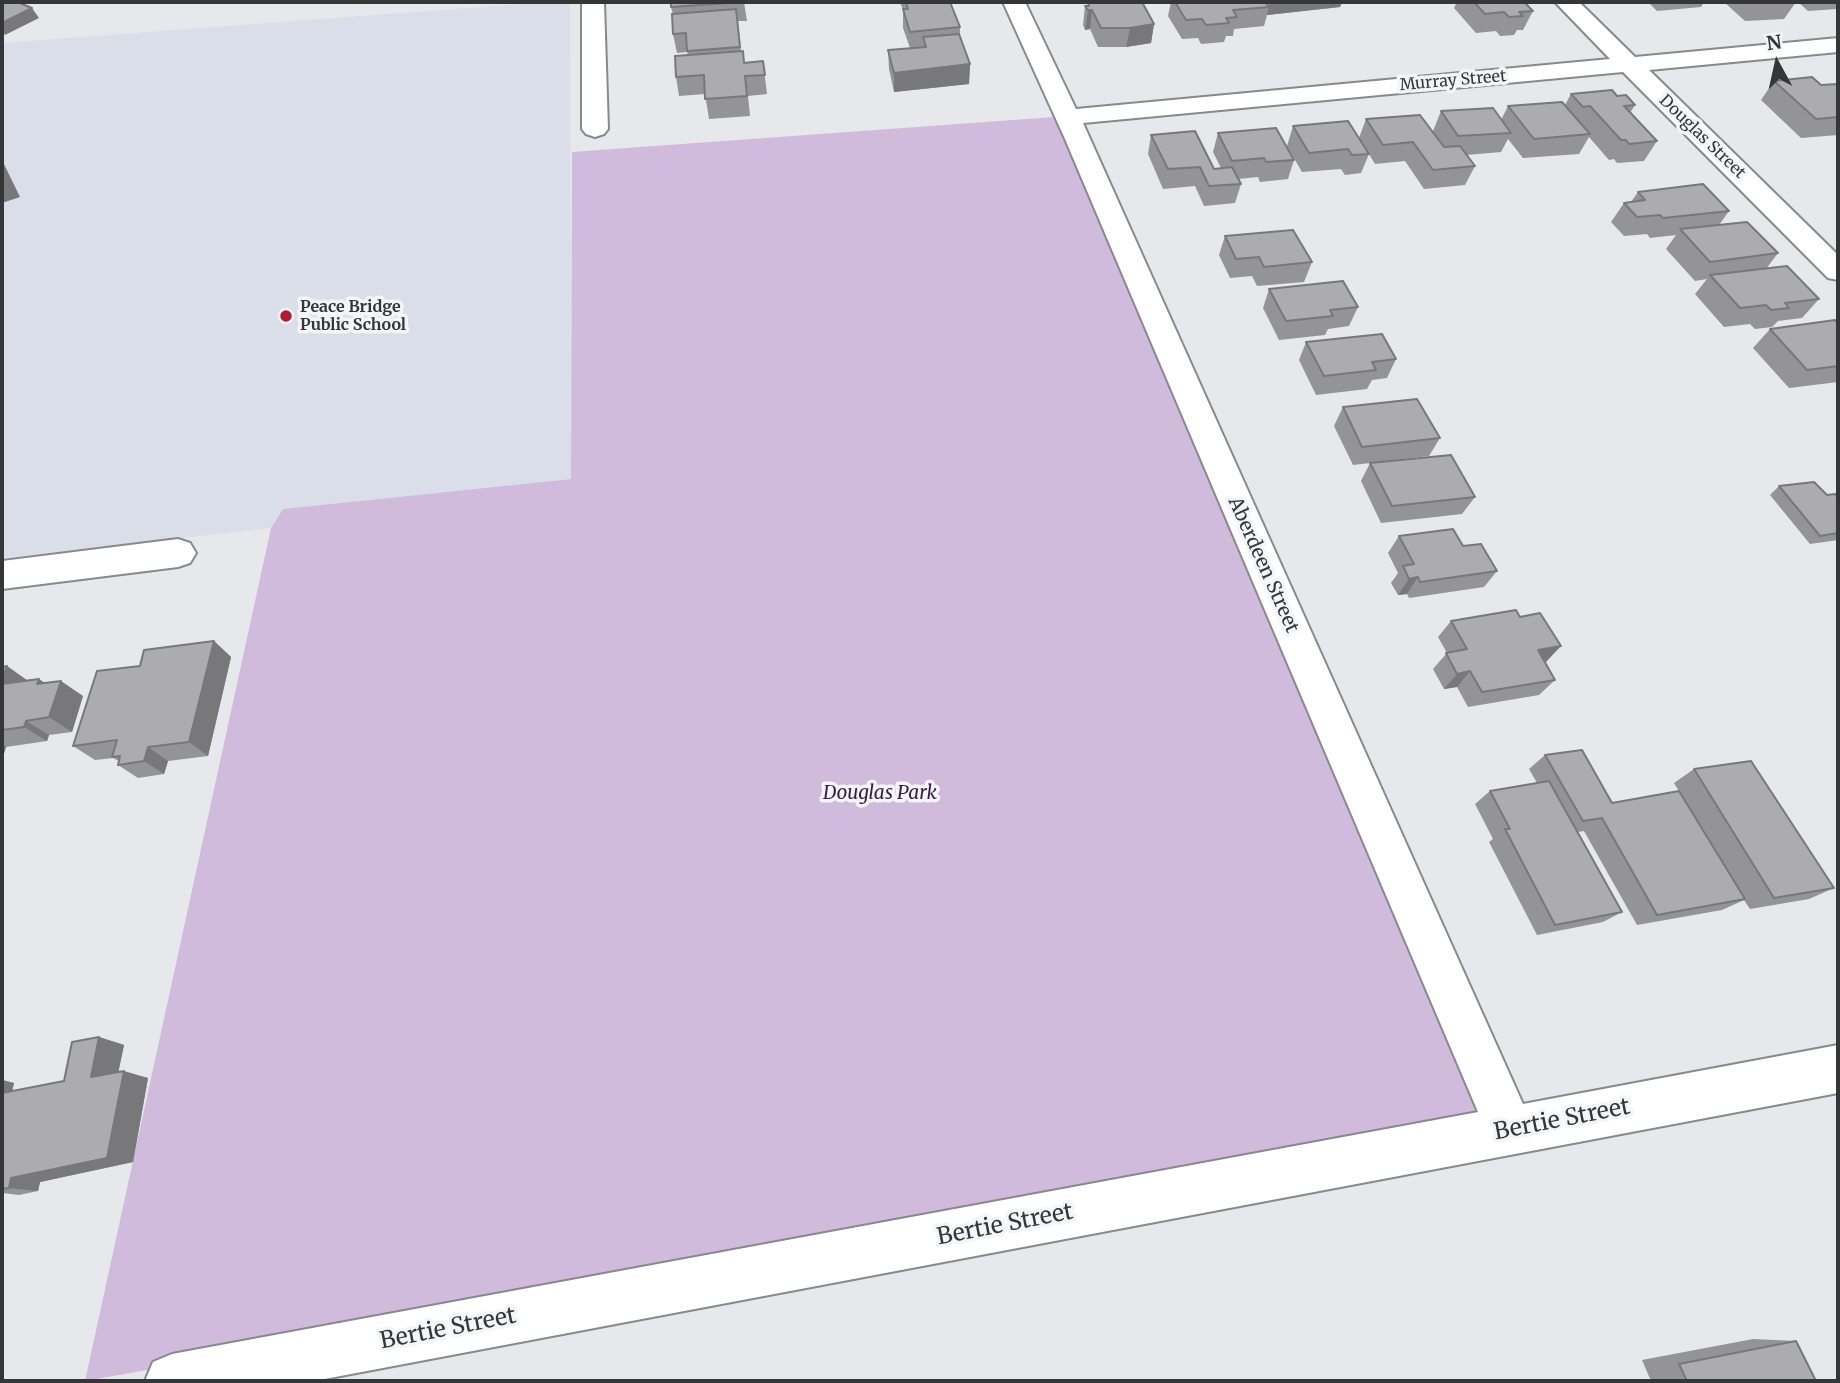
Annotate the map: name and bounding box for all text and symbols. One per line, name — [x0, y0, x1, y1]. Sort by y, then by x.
north arrow — [1742, 28, 1812, 98]
text: N — [1765, 29, 1783, 55]
street label: Murray Street — [1399, 67, 1507, 95]
street label: Douglas Street — [1655, 91, 1749, 183]
place label: Peace Bridge Public School — [300, 297, 406, 335]
marker: Peace Bridge Public School — [278, 308, 294, 324]
street label: Aberdeen Street — [1223, 494, 1303, 636]
park label: Douglas Park — [823, 783, 937, 805]
street label: Bertie Street — [1492, 1093, 1632, 1147]
street label: Bertie Street — [935, 1198, 1075, 1252]
street label: Bertie Street — [378, 1302, 518, 1356]

